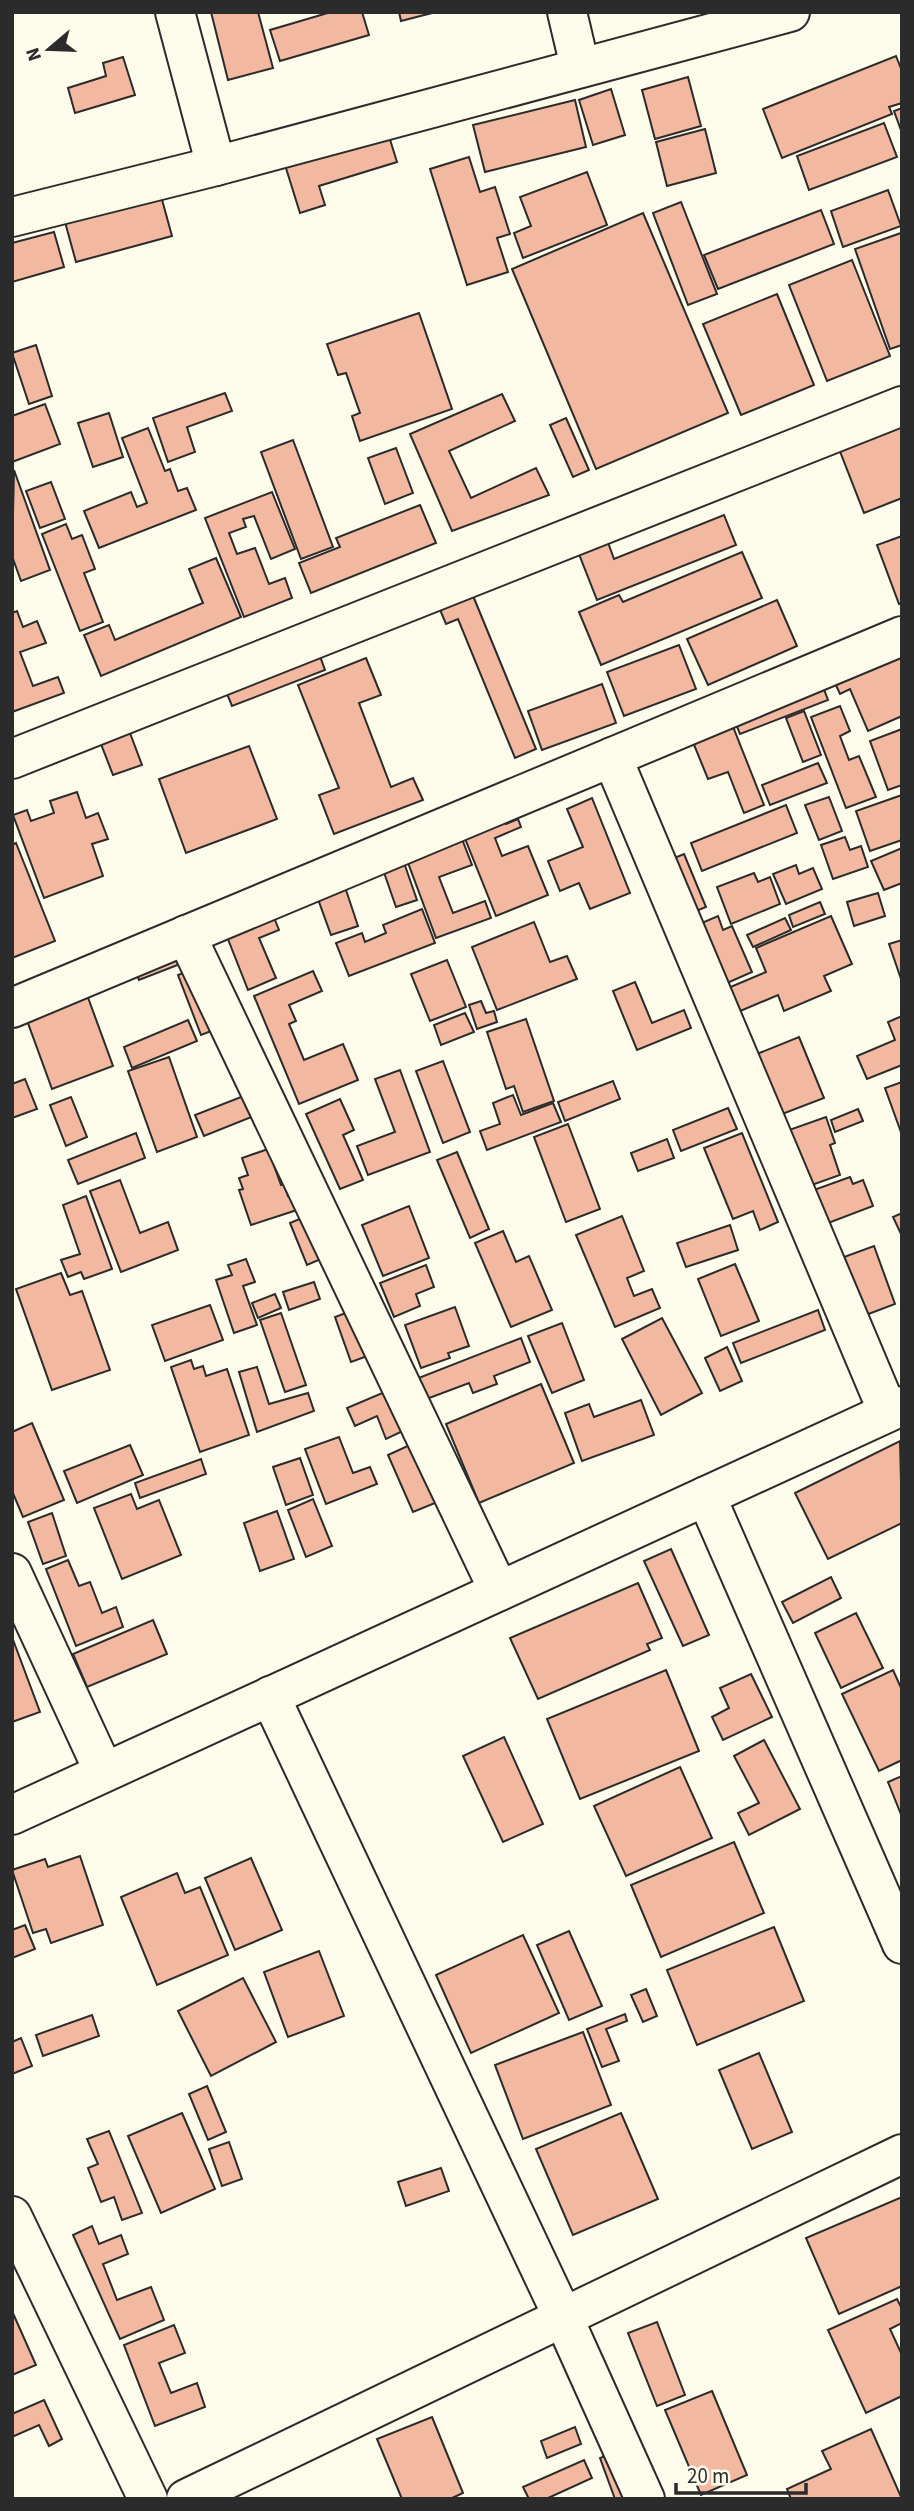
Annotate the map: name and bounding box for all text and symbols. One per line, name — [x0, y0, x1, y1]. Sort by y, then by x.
north arrow — [14, 14, 84, 84]
text: N — [20, 44, 49, 64]
scale bar — [676, 2452, 806, 2496]
text: 20 m — [687, 2461, 729, 2491]

